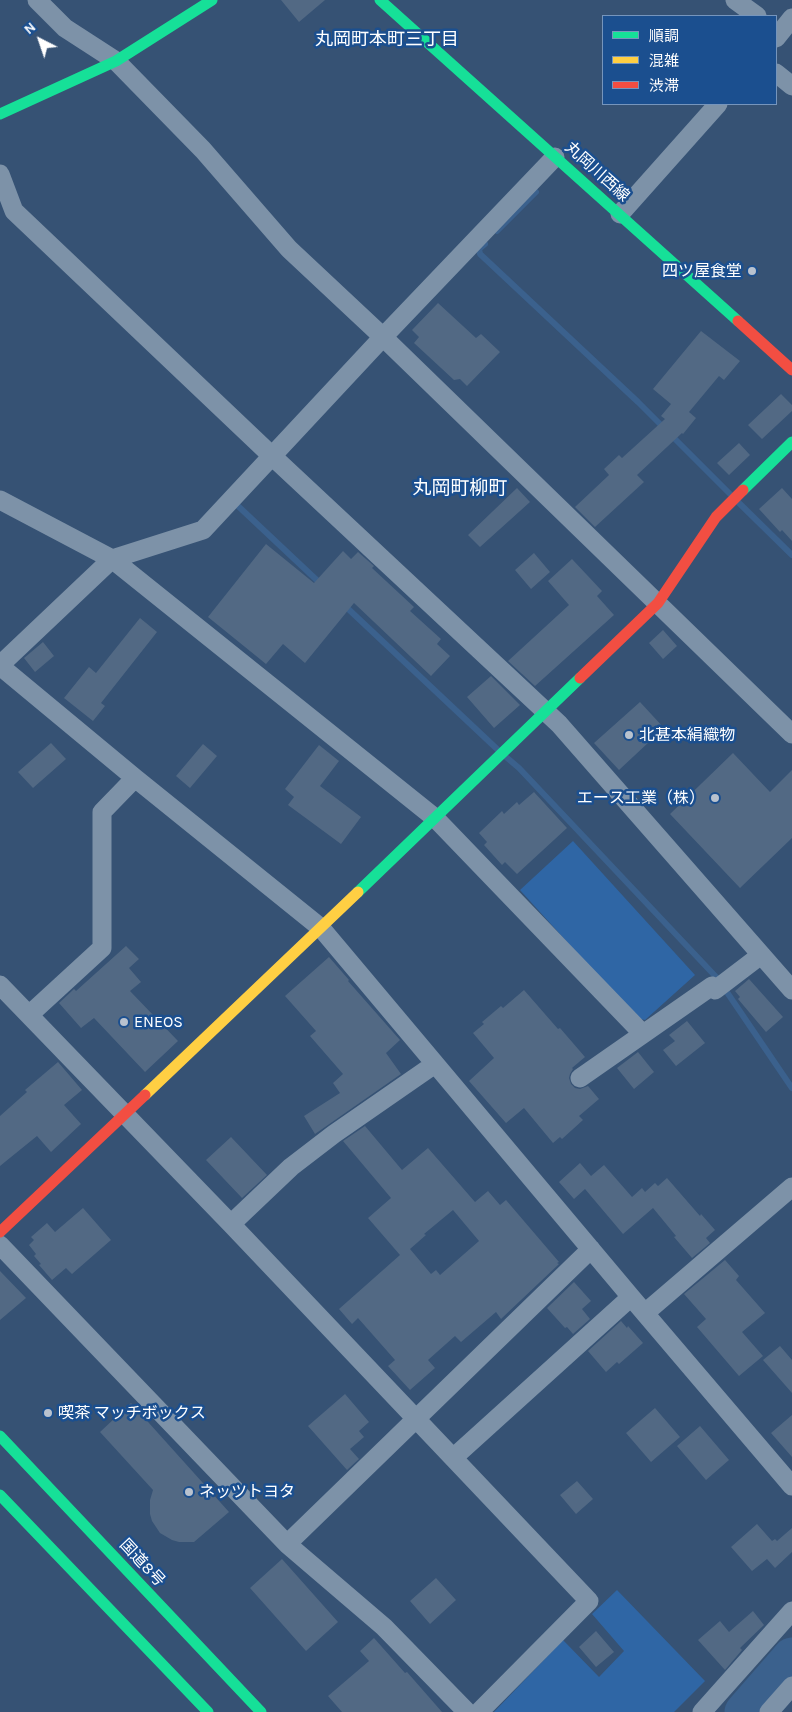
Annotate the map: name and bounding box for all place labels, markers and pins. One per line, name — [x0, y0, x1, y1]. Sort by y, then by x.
place label: 四ツ屋食堂 — [662, 261, 742, 281]
marker: 四ツ屋食堂 — [746, 265, 758, 277]
place label: 北甚本絹織物 — [639, 725, 735, 745]
marker: 北甚本絹織物 — [623, 729, 635, 741]
place label: エース工業（株） — [577, 788, 705, 808]
marker: エース工業（株） — [709, 792, 721, 804]
place label: ENEOS — [134, 1012, 183, 1032]
marker: ENEOS — [118, 1016, 130, 1028]
place label: 喫茶 マッチボックス — [58, 1403, 206, 1423]
marker: 喫茶 マッチボックス — [42, 1407, 54, 1419]
place label: ネッツトヨタ — [199, 1482, 295, 1502]
marker: ネッツトヨタ — [183, 1486, 195, 1498]

